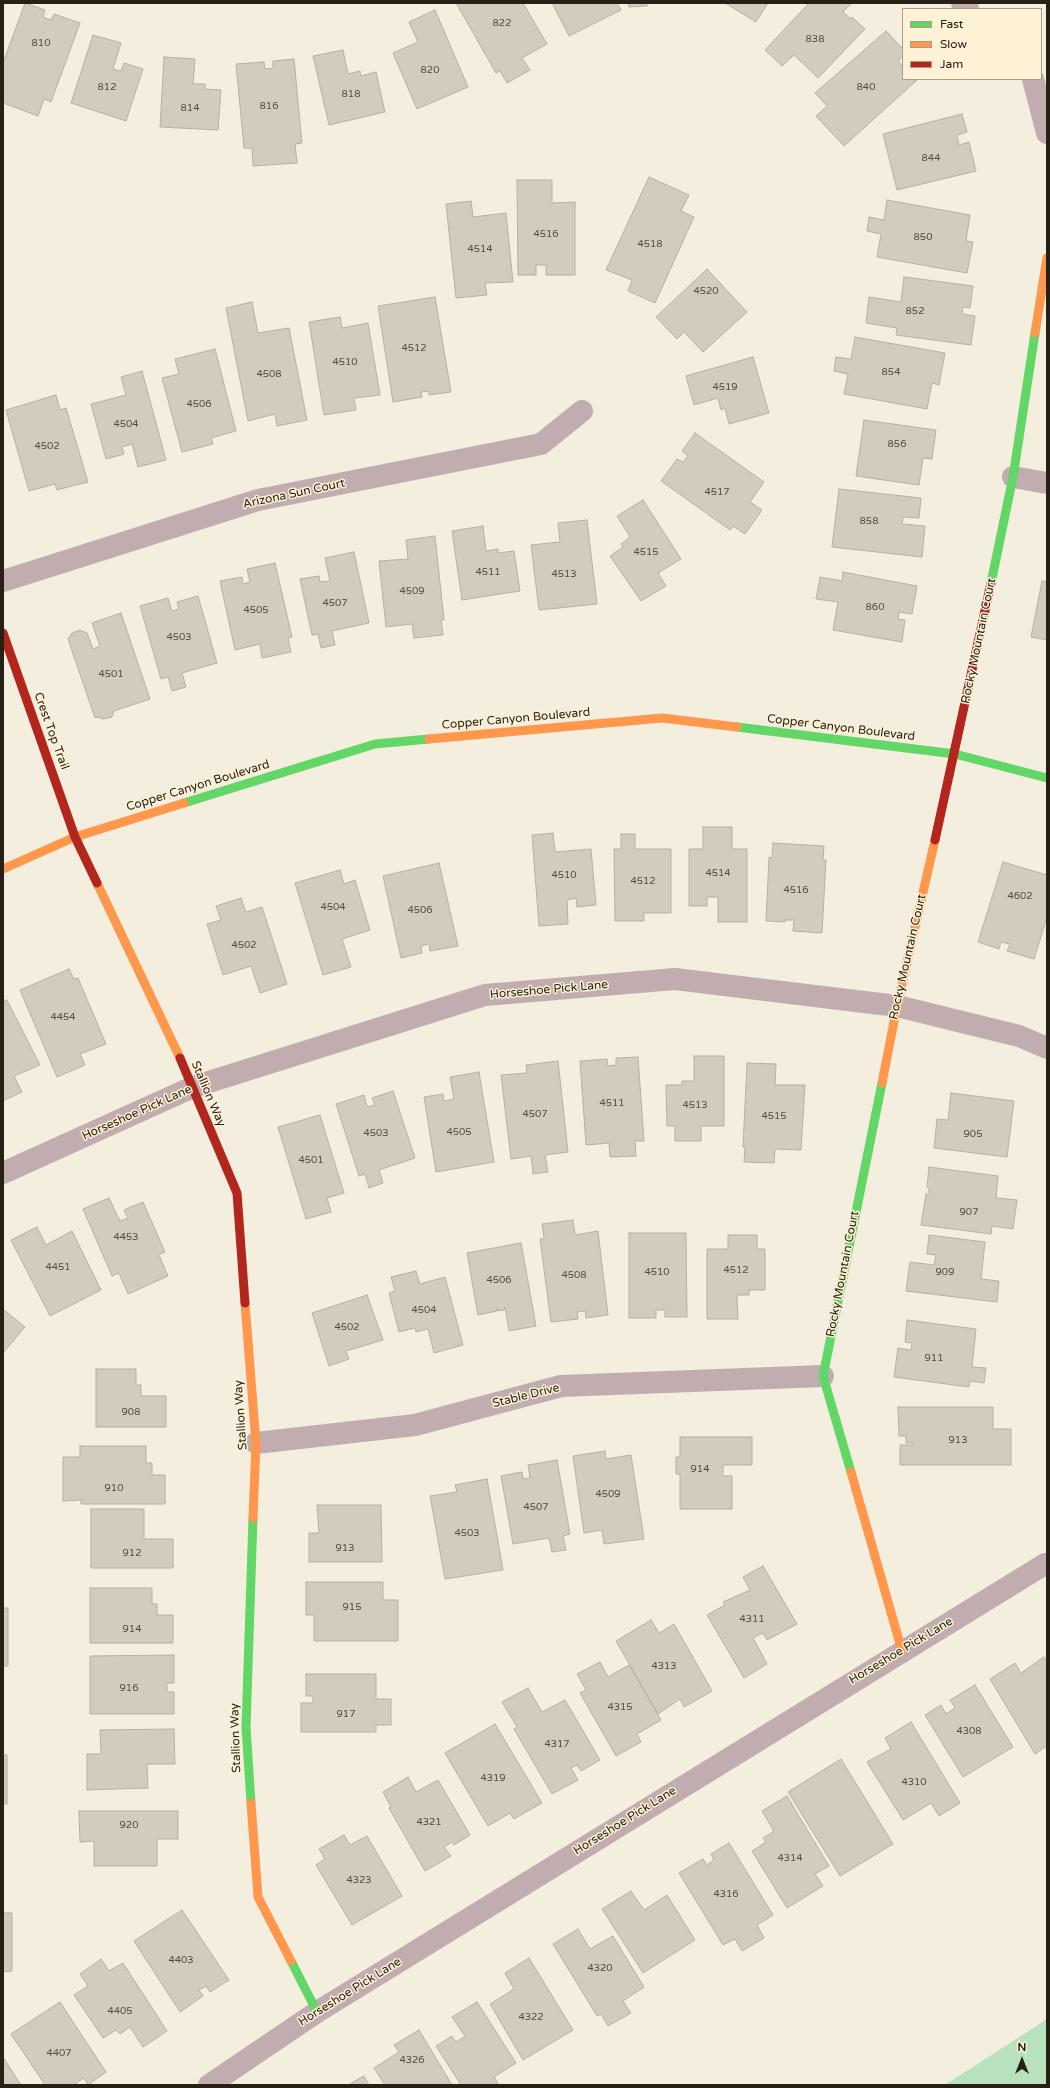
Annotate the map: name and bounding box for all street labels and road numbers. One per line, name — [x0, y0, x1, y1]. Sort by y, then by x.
street label: Arizona Sun Court — [242, 476, 346, 512]
street label: Rocky Mountain Court — [959, 577, 999, 705]
street label: Crest Top Trail — [30, 690, 72, 772]
street label: Copper Canyon Boulevard — [441, 705, 591, 733]
street label: Copper Canyon Boulevard — [766, 712, 916, 744]
street label: Copper Canyon Boulevard — [125, 757, 271, 815]
street label: Rocky Mountain Court — [887, 893, 929, 1021]
street label: Horseshoe Pick Lane — [489, 978, 609, 1002]
street label: Stallion Way — [188, 1059, 228, 1129]
street label: Horseshoe Pick Lane — [80, 1082, 194, 1144]
street label: Rocky Mountain Court — [824, 1210, 862, 1338]
street label: Stallion Way — [231, 1380, 251, 1450]
street label: Stable Drive — [491, 1381, 561, 1411]
street label: Horseshoe Pick Lane — [847, 1614, 955, 1688]
street label: Stallion Way — [228, 1703, 244, 1773]
street label: Horseshoe Pick Lane — [571, 1784, 679, 1858]
street label: Horseshoe Pick Lane — [296, 1955, 404, 2029]

